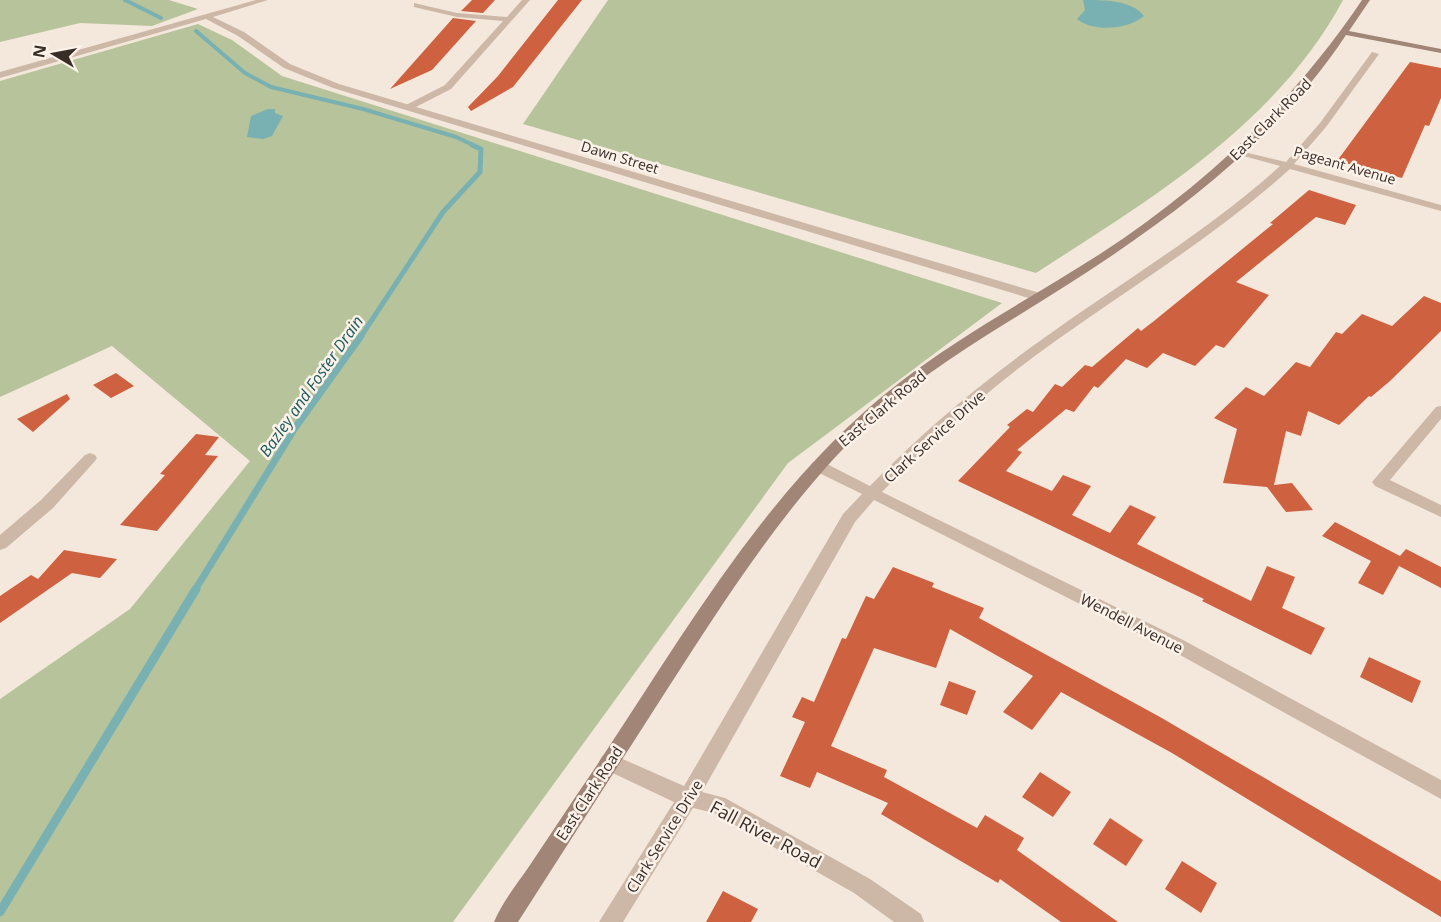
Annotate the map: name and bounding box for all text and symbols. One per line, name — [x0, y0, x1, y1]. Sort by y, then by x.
north arrow — [24, 24, 84, 84]
text: N — [27, 43, 51, 60]
street label: East Clark Road — [1225, 74, 1315, 164]
street label: Dawn Street — [579, 136, 661, 178]
street label: Pageant Avenue — [1292, 141, 1398, 189]
water label: Bazley and Foster Drain — [254, 311, 368, 461]
street label: East Clark Road — [834, 366, 930, 450]
street label: Clark Service Drive — [879, 385, 989, 487]
street label: Wendell Avenue — [1077, 588, 1187, 658]
street label: East Clark Road — [551, 742, 627, 844]
street label: Clark Service Drive — [621, 776, 707, 896]
street label: Fall River Road — [706, 795, 826, 873]

